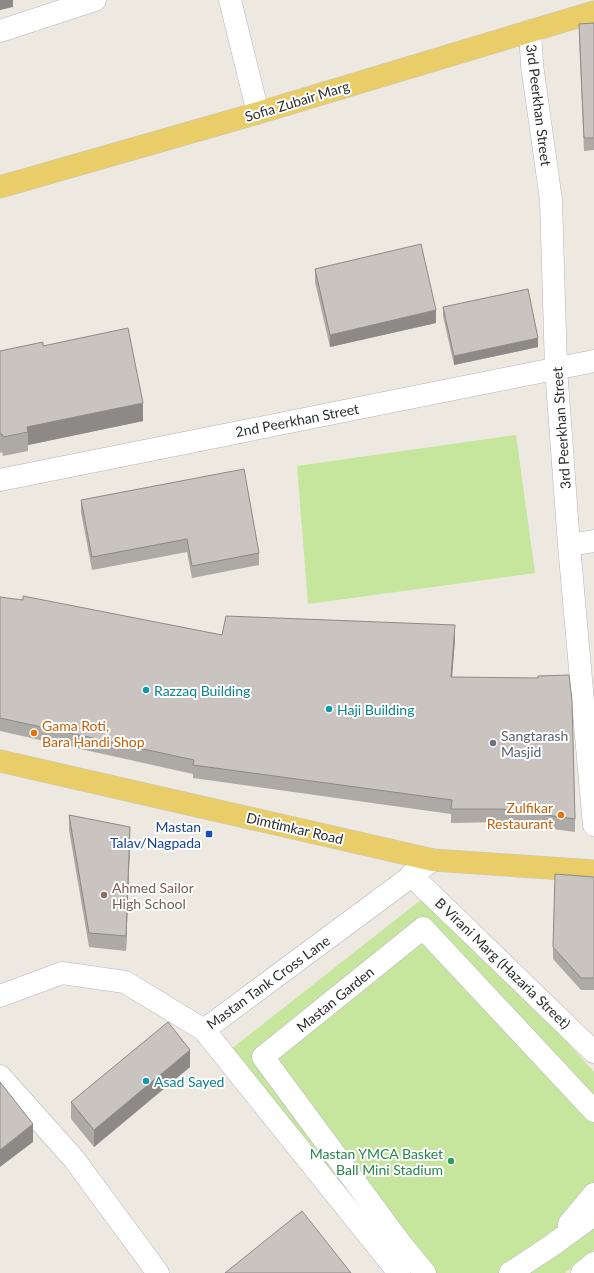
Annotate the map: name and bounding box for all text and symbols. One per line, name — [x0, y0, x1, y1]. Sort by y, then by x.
street label: 3rd Peerkhan Street — [523, 43, 555, 167]
street label: Sofia Zubair Marg — [243, 77, 351, 125]
street label: 3rd Peerkhan Street — [548, 366, 574, 490]
street label: 2nd Peerkhan Street — [234, 400, 360, 440]
place label: Razzaq Building — [154, 682, 250, 699]
marker: Razzaq Building — [141, 685, 151, 695]
place label: Haji Building — [337, 701, 414, 718]
marker: Haji Building — [324, 704, 334, 714]
place label: Gama Roti, Bara Handi Shop — [42, 717, 145, 750]
place label: Sangtarash Masjid — [501, 727, 568, 760]
marker: Gama Roti, Bara Handi Shop — [29, 728, 39, 738]
marker: Sangtarash Masjid — [488, 738, 498, 748]
place label: Zulfikar Restaurant — [487, 799, 553, 832]
street label: Dimtimkar Road — [245, 809, 345, 847]
marker: Zulfikar Restaurant — [556, 810, 566, 820]
place label: Mastan Talav/Nagpada — [110, 818, 201, 851]
marker: Mastan Talav/Nagpada — [204, 829, 214, 839]
place label: Ahmed Sailor High School — [112, 879, 194, 912]
marker: Ahmed Sailor High School — [99, 890, 109, 900]
street label: B Virani Marg (Hazaria Street) — [432, 894, 574, 1032]
street label: Mastan Tank Cross Lane — [203, 932, 333, 1032]
street label: Mastan Garden — [293, 963, 377, 1035]
place label: Asad Sayed — [154, 1073, 224, 1090]
marker: Asad Sayed — [141, 1076, 151, 1086]
place label: Mastan YMCA Basket Ball Mini Stadium — [310, 1145, 443, 1178]
marker: Mastan YMCA Basket Ball Mini Stadium — [446, 1156, 456, 1166]

